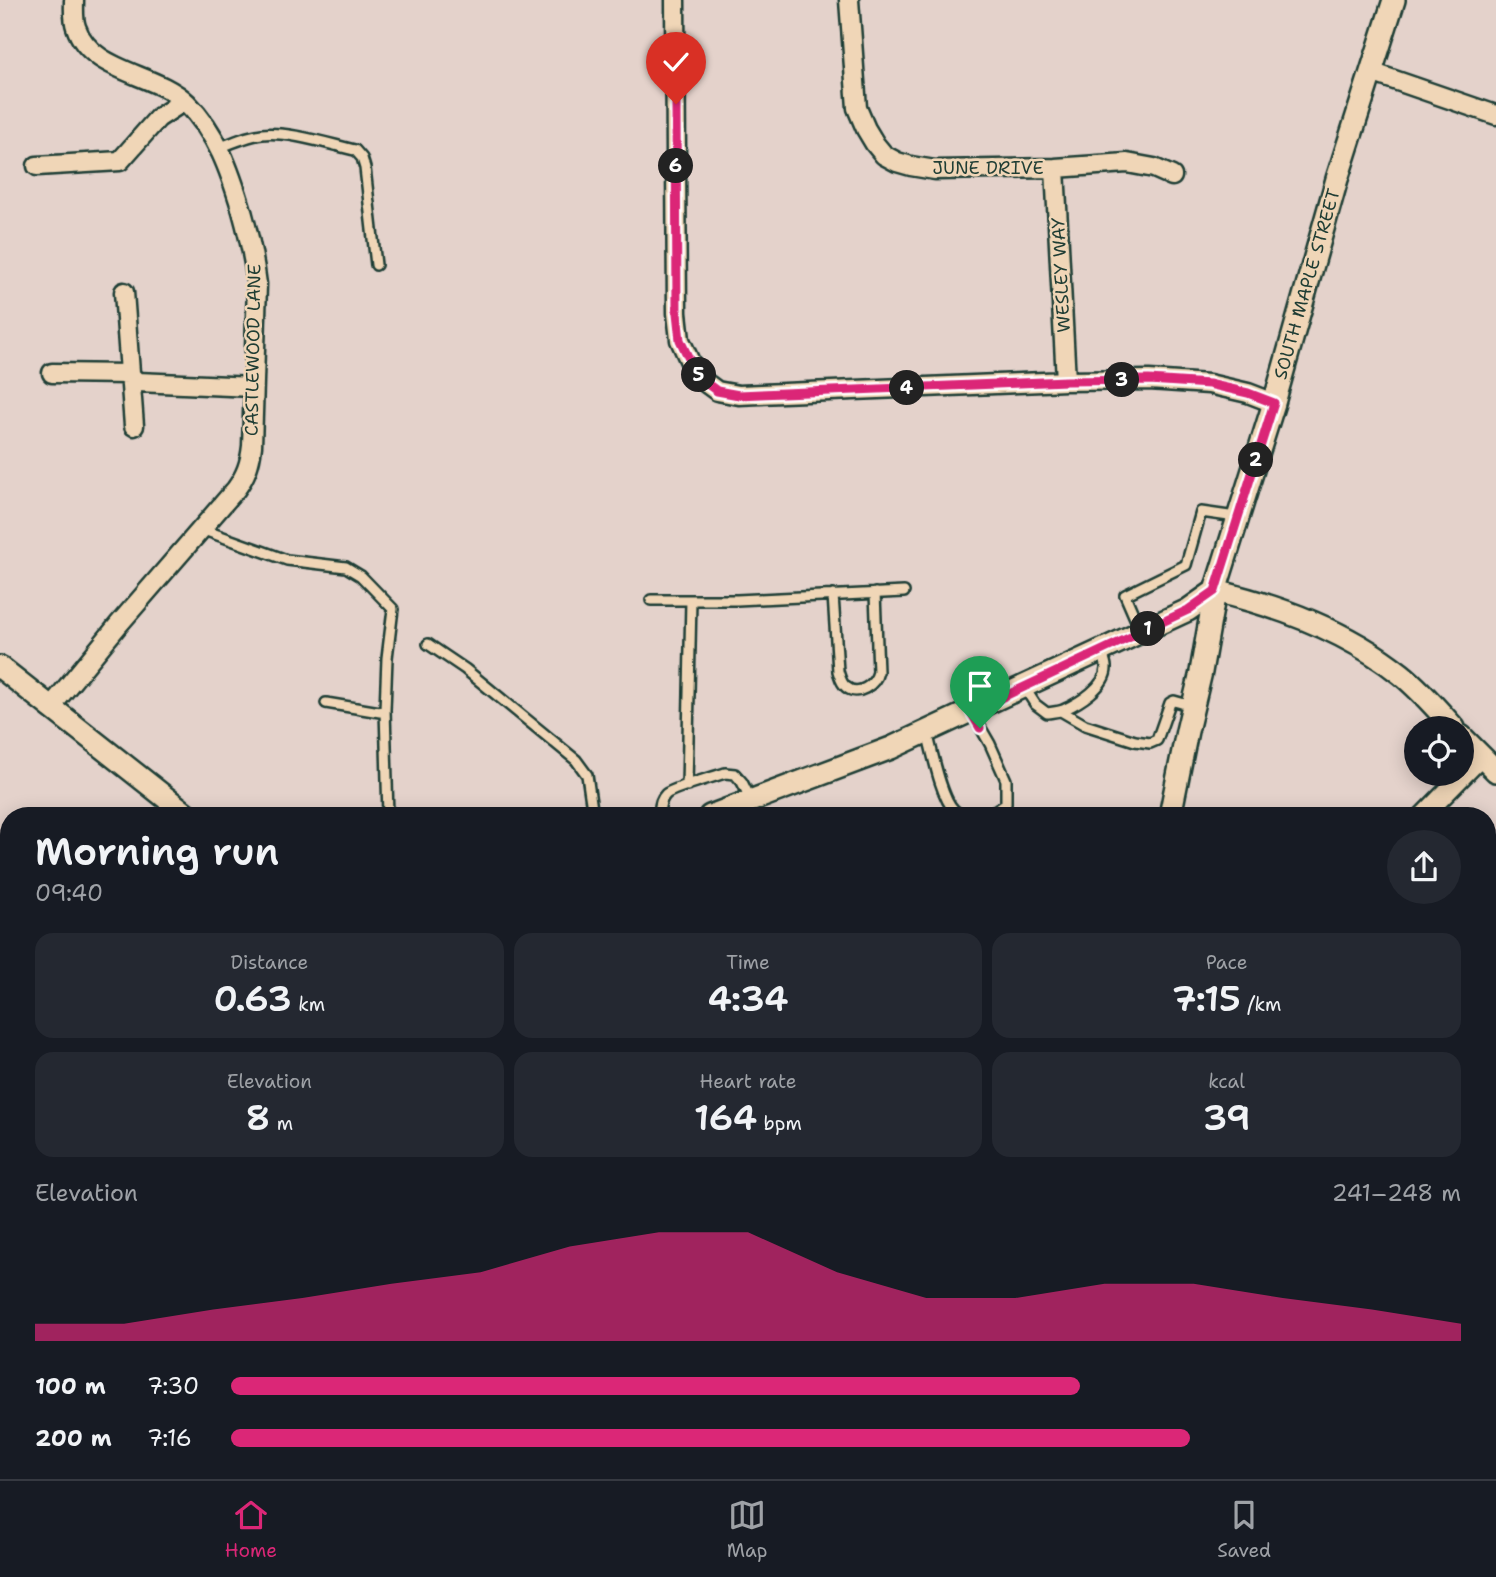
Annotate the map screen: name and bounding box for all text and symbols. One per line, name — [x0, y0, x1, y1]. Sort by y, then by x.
pin — [646, 32, 706, 104]
icon: check — [657, 43, 695, 81]
pin: 6 — [658, 148, 694, 184]
text: 6 — [669, 153, 682, 178]
street label: JUNE DRIVE — [932, 156, 1044, 180]
street label: SOUTH MAPLE STREET — [1268, 186, 1346, 382]
street label: WESLEY WAY — [1046, 217, 1076, 333]
street label: CASTLEWOOD LANE — [239, 264, 267, 436]
pin: 5 — [682, 358, 716, 392]
text: 5 — [693, 362, 704, 387]
pin: 3 — [1104, 362, 1140, 398]
text: 3 — [1115, 367, 1128, 392]
pin: 4 — [890, 370, 925, 406]
text: 4 — [900, 375, 913, 400]
pin: 2 — [1238, 442, 1274, 477]
text: 2 — [1249, 447, 1262, 472]
pin: 1 — [1130, 612, 1166, 646]
text: 1 — [1143, 616, 1152, 641]
pin — [950, 656, 1010, 728]
icon: arrive — [961, 667, 999, 705]
map controls — [1404, 716, 1474, 786]
button: locate — [1404, 716, 1474, 786]
text: Morning run — [35, 826, 279, 877]
button: share — [1387, 830, 1461, 904]
text: 09:40 — [35, 878, 103, 908]
text: Distance — [230, 950, 308, 975]
text: Time — [726, 950, 770, 975]
text: Pace — [1206, 950, 1248, 975]
text: 0.63 — [213, 975, 292, 1022]
text: 4:34 — [707, 975, 789, 1022]
text: 7:15 — [1172, 975, 1241, 1022]
text: km — [292, 992, 325, 1017]
text: /km — [1241, 992, 1281, 1017]
text: Elevation — [227, 1069, 312, 1094]
text: Heart rate — [700, 1069, 796, 1094]
text: kcal — [1208, 1069, 1245, 1094]
text: 8 — [246, 1094, 270, 1141]
text: 164 — [694, 1094, 757, 1141]
text: 39 — [1203, 1094, 1251, 1141]
text: m — [270, 1111, 293, 1136]
text: bpm — [757, 1111, 802, 1136]
text: Elevation — [35, 1178, 138, 1208]
text: 241–248 m — [1332, 1178, 1461, 1208]
text: 100 m — [35, 1371, 106, 1401]
text: 7:30 — [147, 1371, 199, 1401]
text: 200 m — [35, 1423, 112, 1453]
text: 7:16 — [147, 1423, 192, 1453]
tab: Home — [225, 1496, 277, 1563]
tab: Map — [727, 1496, 767, 1563]
tab: Saved — [1217, 1496, 1271, 1563]

